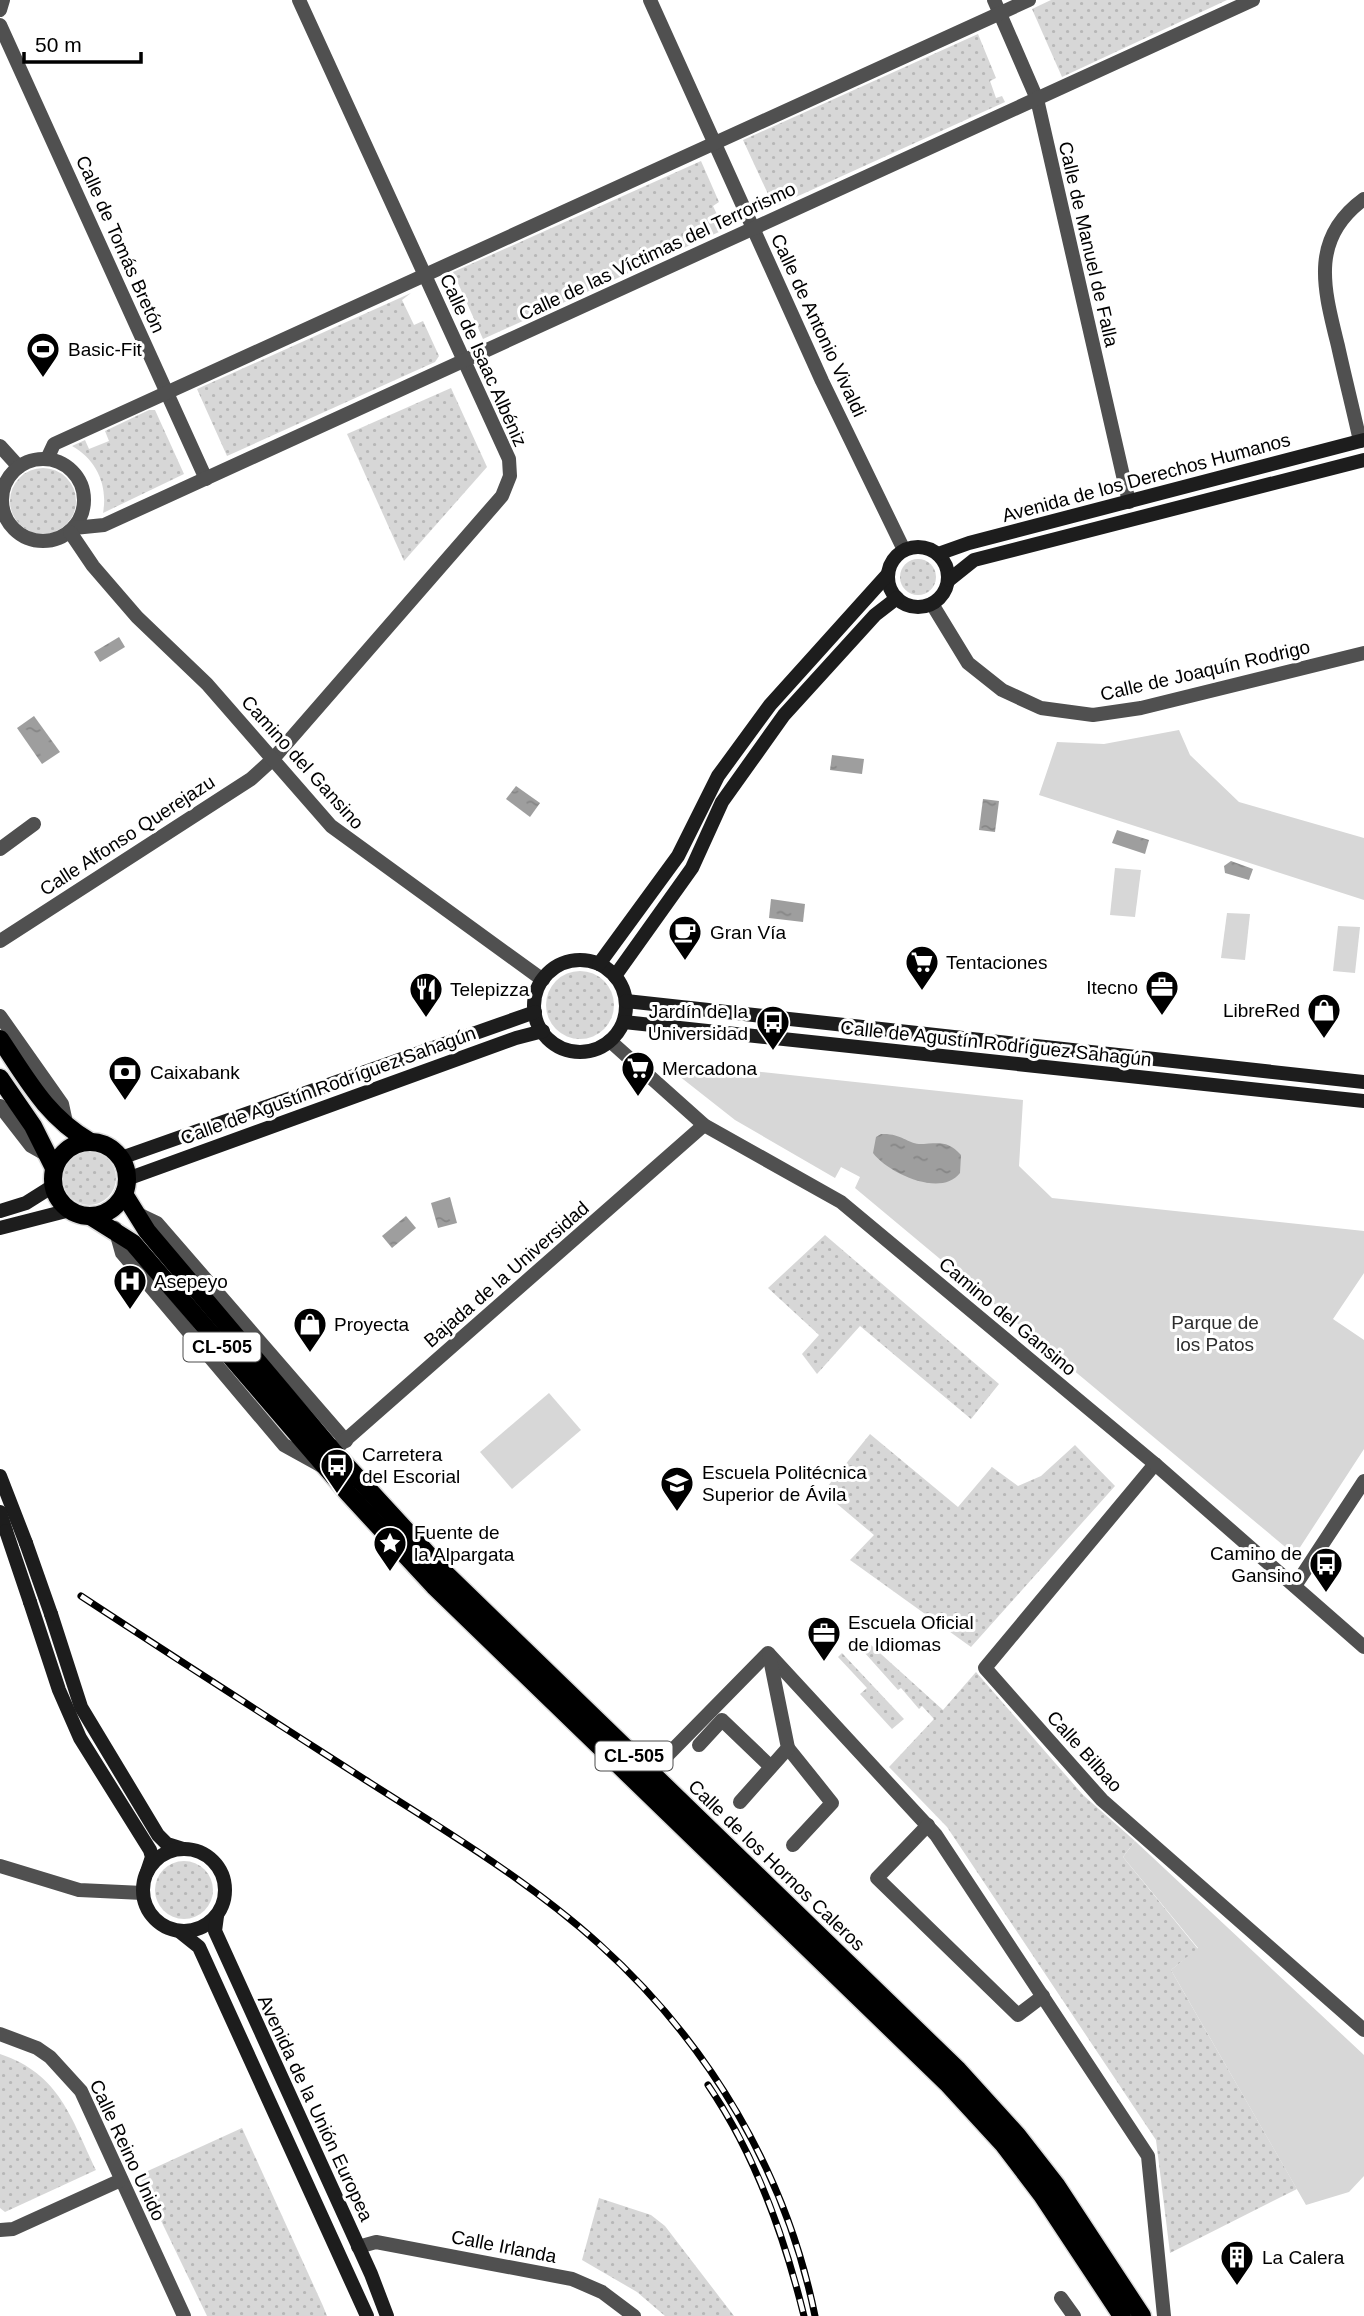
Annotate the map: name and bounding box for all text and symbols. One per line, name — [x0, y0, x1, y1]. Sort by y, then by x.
scale bar — [24, 21, 142, 65]
text: 50 m — [35, 33, 82, 56]
street label: Calle de Manuel de Falla — [1055, 139, 1122, 349]
street label: Calle de Tomás Bretón — [72, 152, 169, 336]
street label: Calle de las Víctimas del Terrorismo — [516, 178, 799, 325]
street label: Calle de Antonio Vivaldi — [767, 230, 870, 420]
street label: Calle de Isaac Albéniz — [436, 271, 531, 450]
sports icon: Basic-Fit — [24, 330, 62, 379]
place label: Basic-Fit — [68, 339, 143, 360]
street label: Avenida de los Derechos Humanos — [1000, 429, 1293, 526]
street label: Calle de Joaquín Rodrigo — [1098, 636, 1312, 705]
street label: Camino del Gansino — [237, 691, 368, 833]
street label: Calle Alfonso Querejazu — [36, 771, 218, 900]
cafe icon: Gran Vía — [666, 913, 704, 962]
place label: Gran Vía — [710, 922, 786, 943]
supermarket icon: Tentaciones — [903, 943, 941, 992]
place label: Tentaciones — [946, 952, 1047, 973]
office icon: Itecno — [1143, 968, 1181, 1017]
restaurant icon: Telepizza — [407, 970, 445, 1019]
place label: Itecno — [1086, 977, 1138, 998]
place label: Telepizza — [450, 979, 530, 1000]
shop icon: LibreRed — [1305, 991, 1343, 1040]
place label: LibreRed — [1223, 1000, 1300, 1021]
place label: Jardín de la Universidad — [648, 1001, 748, 1044]
bus stop icon: Jardín de la Universidad — [754, 1003, 792, 1052]
street label: Calle de Agustín Rodríguez Sahagún — [839, 1017, 1153, 1070]
street label: Calle de Agustín Rodríguez Sahagún — [178, 1022, 479, 1149]
supermarket icon: Mercadona — [619, 1049, 657, 1098]
bank icon: Caixabank — [106, 1053, 144, 1102]
place label: Mercadona — [662, 1058, 757, 1079]
place label: Caixabank — [150, 1062, 240, 1083]
street label: Bajada de la Universidad — [420, 1197, 593, 1352]
street label: Camino del Gansino — [935, 1253, 1080, 1380]
hospital icon: Asepeyo — [111, 1262, 149, 1311]
place label: Asepeyo — [154, 1271, 228, 1292]
shop icon: Proyecta — [291, 1305, 329, 1354]
park label: Parque de los Patos — [1171, 1312, 1259, 1355]
place label: Proyecta — [334, 1314, 409, 1335]
road number: CL-505 — [184, 1332, 260, 1362]
place label: Carretera del Escorial — [362, 1444, 460, 1487]
bus stop icon: Carretera del Escorial — [318, 1446, 356, 1495]
place label: Escuela Politécnica Superior de Ávila — [702, 1462, 867, 1505]
school or university icon: Escuela Politécnica Superior de Ávila — [658, 1464, 696, 1513]
place label: Fuente de la Alpargata — [414, 1522, 515, 1565]
place icon: Fuente de la Alpargata — [371, 1524, 409, 1573]
place label: Camino de Gansino — [1210, 1543, 1302, 1586]
bus stop icon: Camino de Gansino — [1307, 1545, 1345, 1594]
place label: Escuela Oficial de Idiomas — [848, 1612, 974, 1655]
office icon: Escuela Oficial de Idiomas — [805, 1614, 843, 1663]
street label: Calle Bilbao — [1043, 1707, 1126, 1796]
road number: CL-505 — [596, 1742, 672, 1770]
street label: Calle de los Hornos Caleros — [684, 1776, 869, 1955]
street label: Avenida de la Unión Europea — [254, 1992, 377, 2225]
street label: Calle Reino Unido — [86, 2076, 169, 2224]
street label: Calle Irlanda — [450, 2226, 559, 2267]
building icon: La Calera — [1218, 2238, 1256, 2287]
place label: La Calera — [1262, 2247, 1345, 2268]

